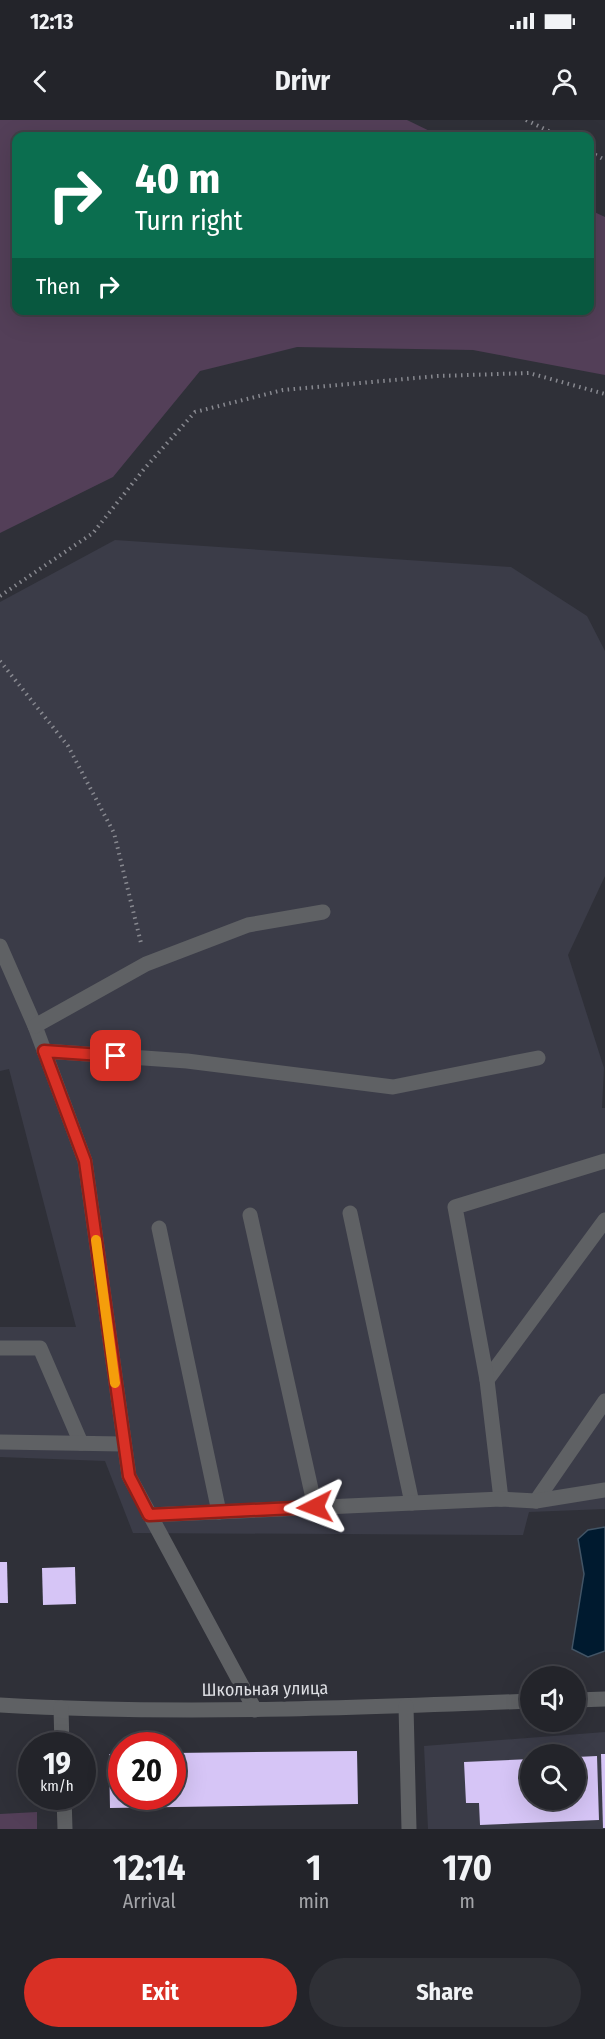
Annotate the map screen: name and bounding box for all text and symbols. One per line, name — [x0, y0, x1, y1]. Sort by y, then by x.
text: 12:13 — [30, 8, 74, 35]
icon: back — [24, 65, 57, 98]
text: Drivr — [275, 65, 330, 97]
icon: person — [548, 65, 581, 98]
text: 40 m — [135, 154, 220, 204]
icon: right — [36, 156, 114, 234]
text: Turn right — [135, 205, 243, 237]
icon: right — [92, 270, 125, 303]
text: Then — [36, 273, 80, 300]
pin — [90, 1030, 141, 1081]
icon: arrive — [99, 1039, 132, 1072]
position arrow — [283, 1475, 347, 1539]
map controls — [520, 1666, 586, 1810]
button: sound — [520, 1666, 586, 1732]
street label: Школьная улица — [201, 1677, 329, 1701]
speed limit sign: 20 — [108, 1732, 186, 1810]
button: search — [520, 1744, 586, 1810]
text: 19 — [43, 1746, 71, 1782]
text: km/h — [40, 1777, 74, 1795]
text: 12:14 — [113, 1846, 186, 1890]
text: 1 — [306, 1846, 321, 1890]
text: 170 — [442, 1846, 492, 1890]
text: Arrival — [123, 1889, 176, 1913]
text: min — [298, 1889, 329, 1913]
text: m — [459, 1889, 475, 1913]
button: Exit — [24, 1958, 297, 2027]
button: Share — [309, 1958, 581, 2027]

